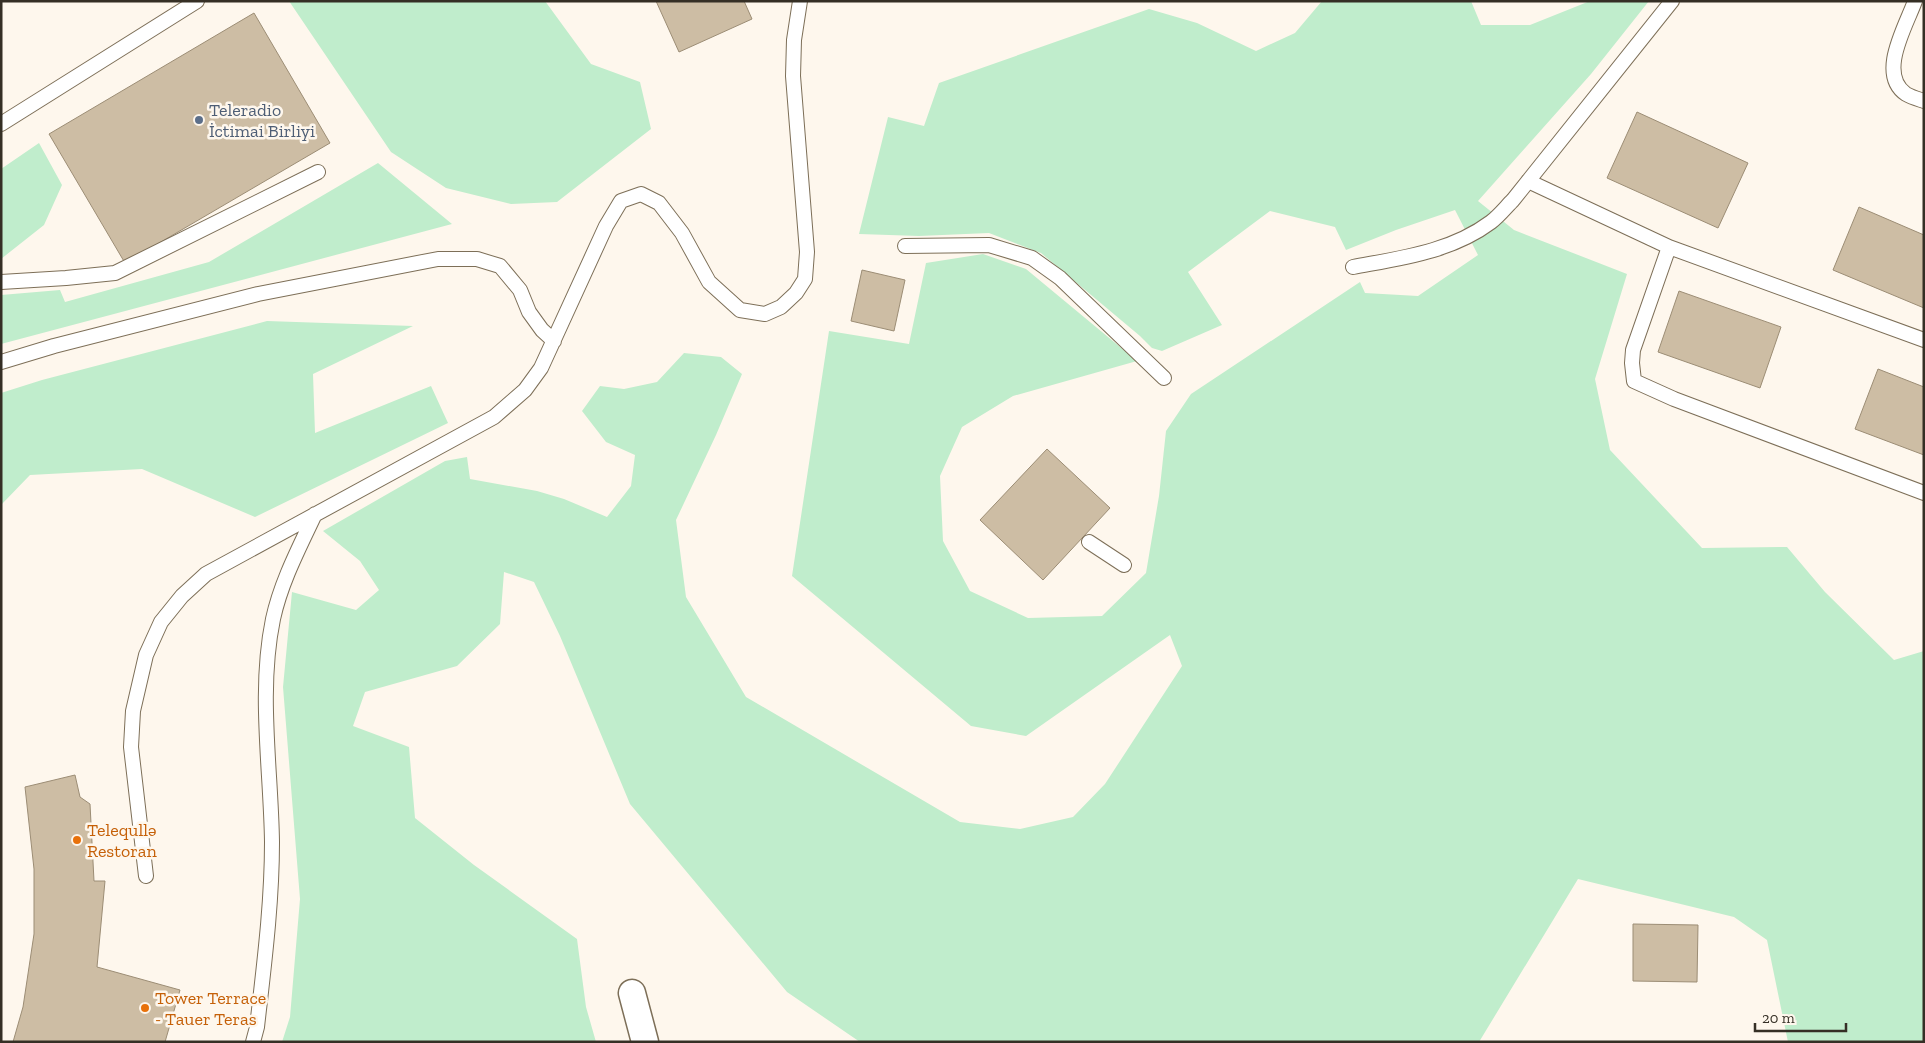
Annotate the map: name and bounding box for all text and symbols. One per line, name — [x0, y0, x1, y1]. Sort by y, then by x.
place label: Teleradio İctimai Birliyi — [209, 99, 315, 142]
marker: Teleradio İctimai Birliyi — [193, 114, 205, 126]
place label: Telequllə Restoran — [87, 819, 157, 862]
marker: Telequllə Restoran — [71, 834, 83, 846]
place label: Tower Terrace - Tauer Teras — [155, 987, 266, 1030]
scale bar — [1755, 1000, 1846, 1032]
marker: Tower Terrace - Tauer Teras — [139, 1002, 151, 1014]
text: 20 m — [1762, 1009, 1795, 1027]

